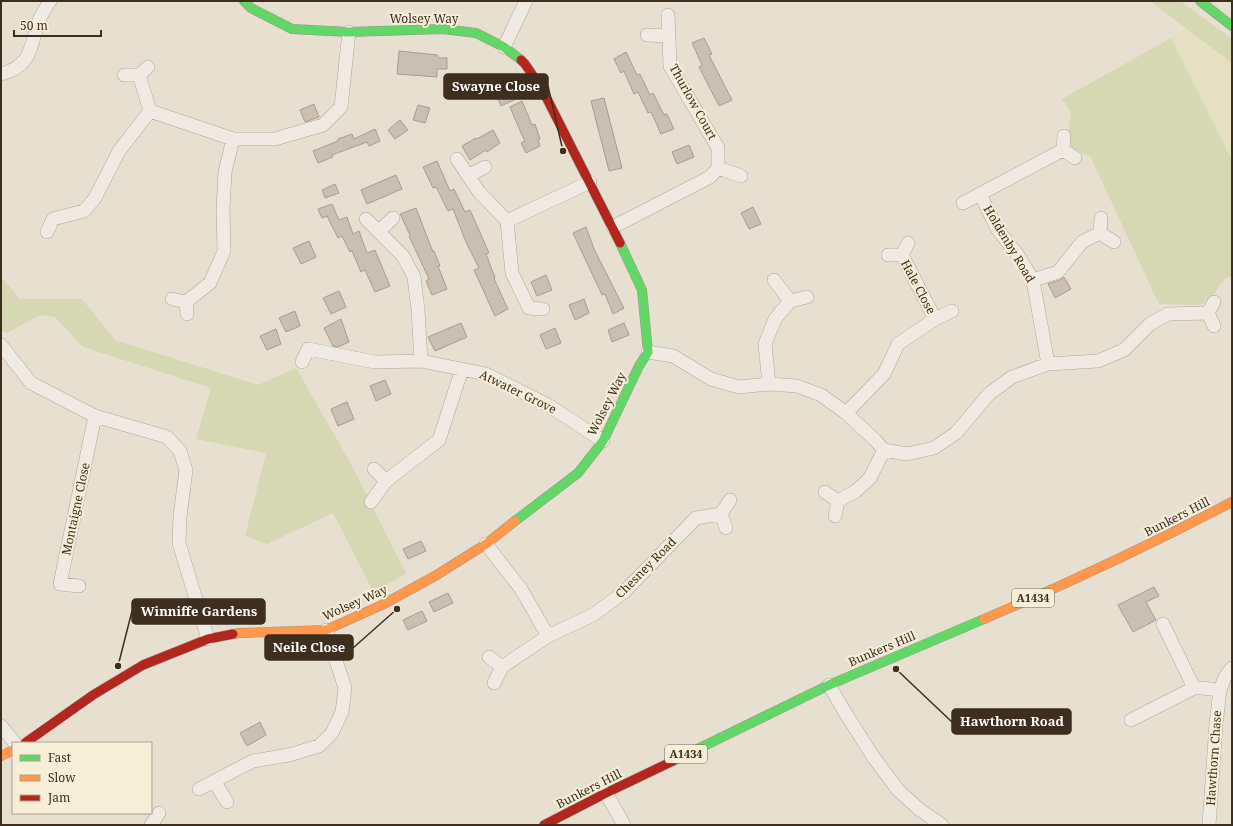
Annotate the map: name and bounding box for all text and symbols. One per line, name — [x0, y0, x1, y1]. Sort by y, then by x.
street label: Wolsey Way — [389, 10, 459, 27]
scale bar — [14, 12, 101, 38]
text: 50 m — [20, 17, 48, 34]
street label: Thurlow Court — [666, 61, 721, 143]
callout: Swayne Close — [444, 74, 548, 99]
text: Swayne Close — [452, 77, 540, 95]
street label: Holdenby Road — [980, 202, 1040, 286]
street label: Hale Close — [897, 257, 940, 317]
street label: Atwater Grove — [477, 366, 560, 418]
street label: Wolsey Way — [583, 369, 630, 438]
street label: Montaigne Close — [57, 461, 94, 557]
street label: Bunkers Hill — [1141, 493, 1213, 540]
street label: Chesney Road — [611, 533, 680, 602]
street label: Wolsey Way — [320, 581, 390, 624]
road number: A1434 — [1012, 589, 1054, 607]
callout: Winniffe Gardens — [132, 599, 265, 624]
text: Winniffe Gardens — [141, 602, 257, 620]
street label: Bunkers Hill — [846, 627, 918, 670]
callout: Neile Close — [265, 635, 353, 660]
text: Neile Close — [273, 638, 345, 656]
callout: Hawthorn Road — [952, 709, 1071, 734]
street label: Hawthorn Chase — [1202, 710, 1225, 806]
text: Hawthorn Road — [960, 712, 1064, 730]
legend — [12, 742, 152, 814]
road number: A1434 — [665, 745, 707, 763]
text: Fast — [48, 749, 71, 766]
street label: Bunkers Hill — [553, 765, 625, 812]
text: Slow — [48, 769, 76, 786]
text: Jam — [47, 789, 70, 806]

